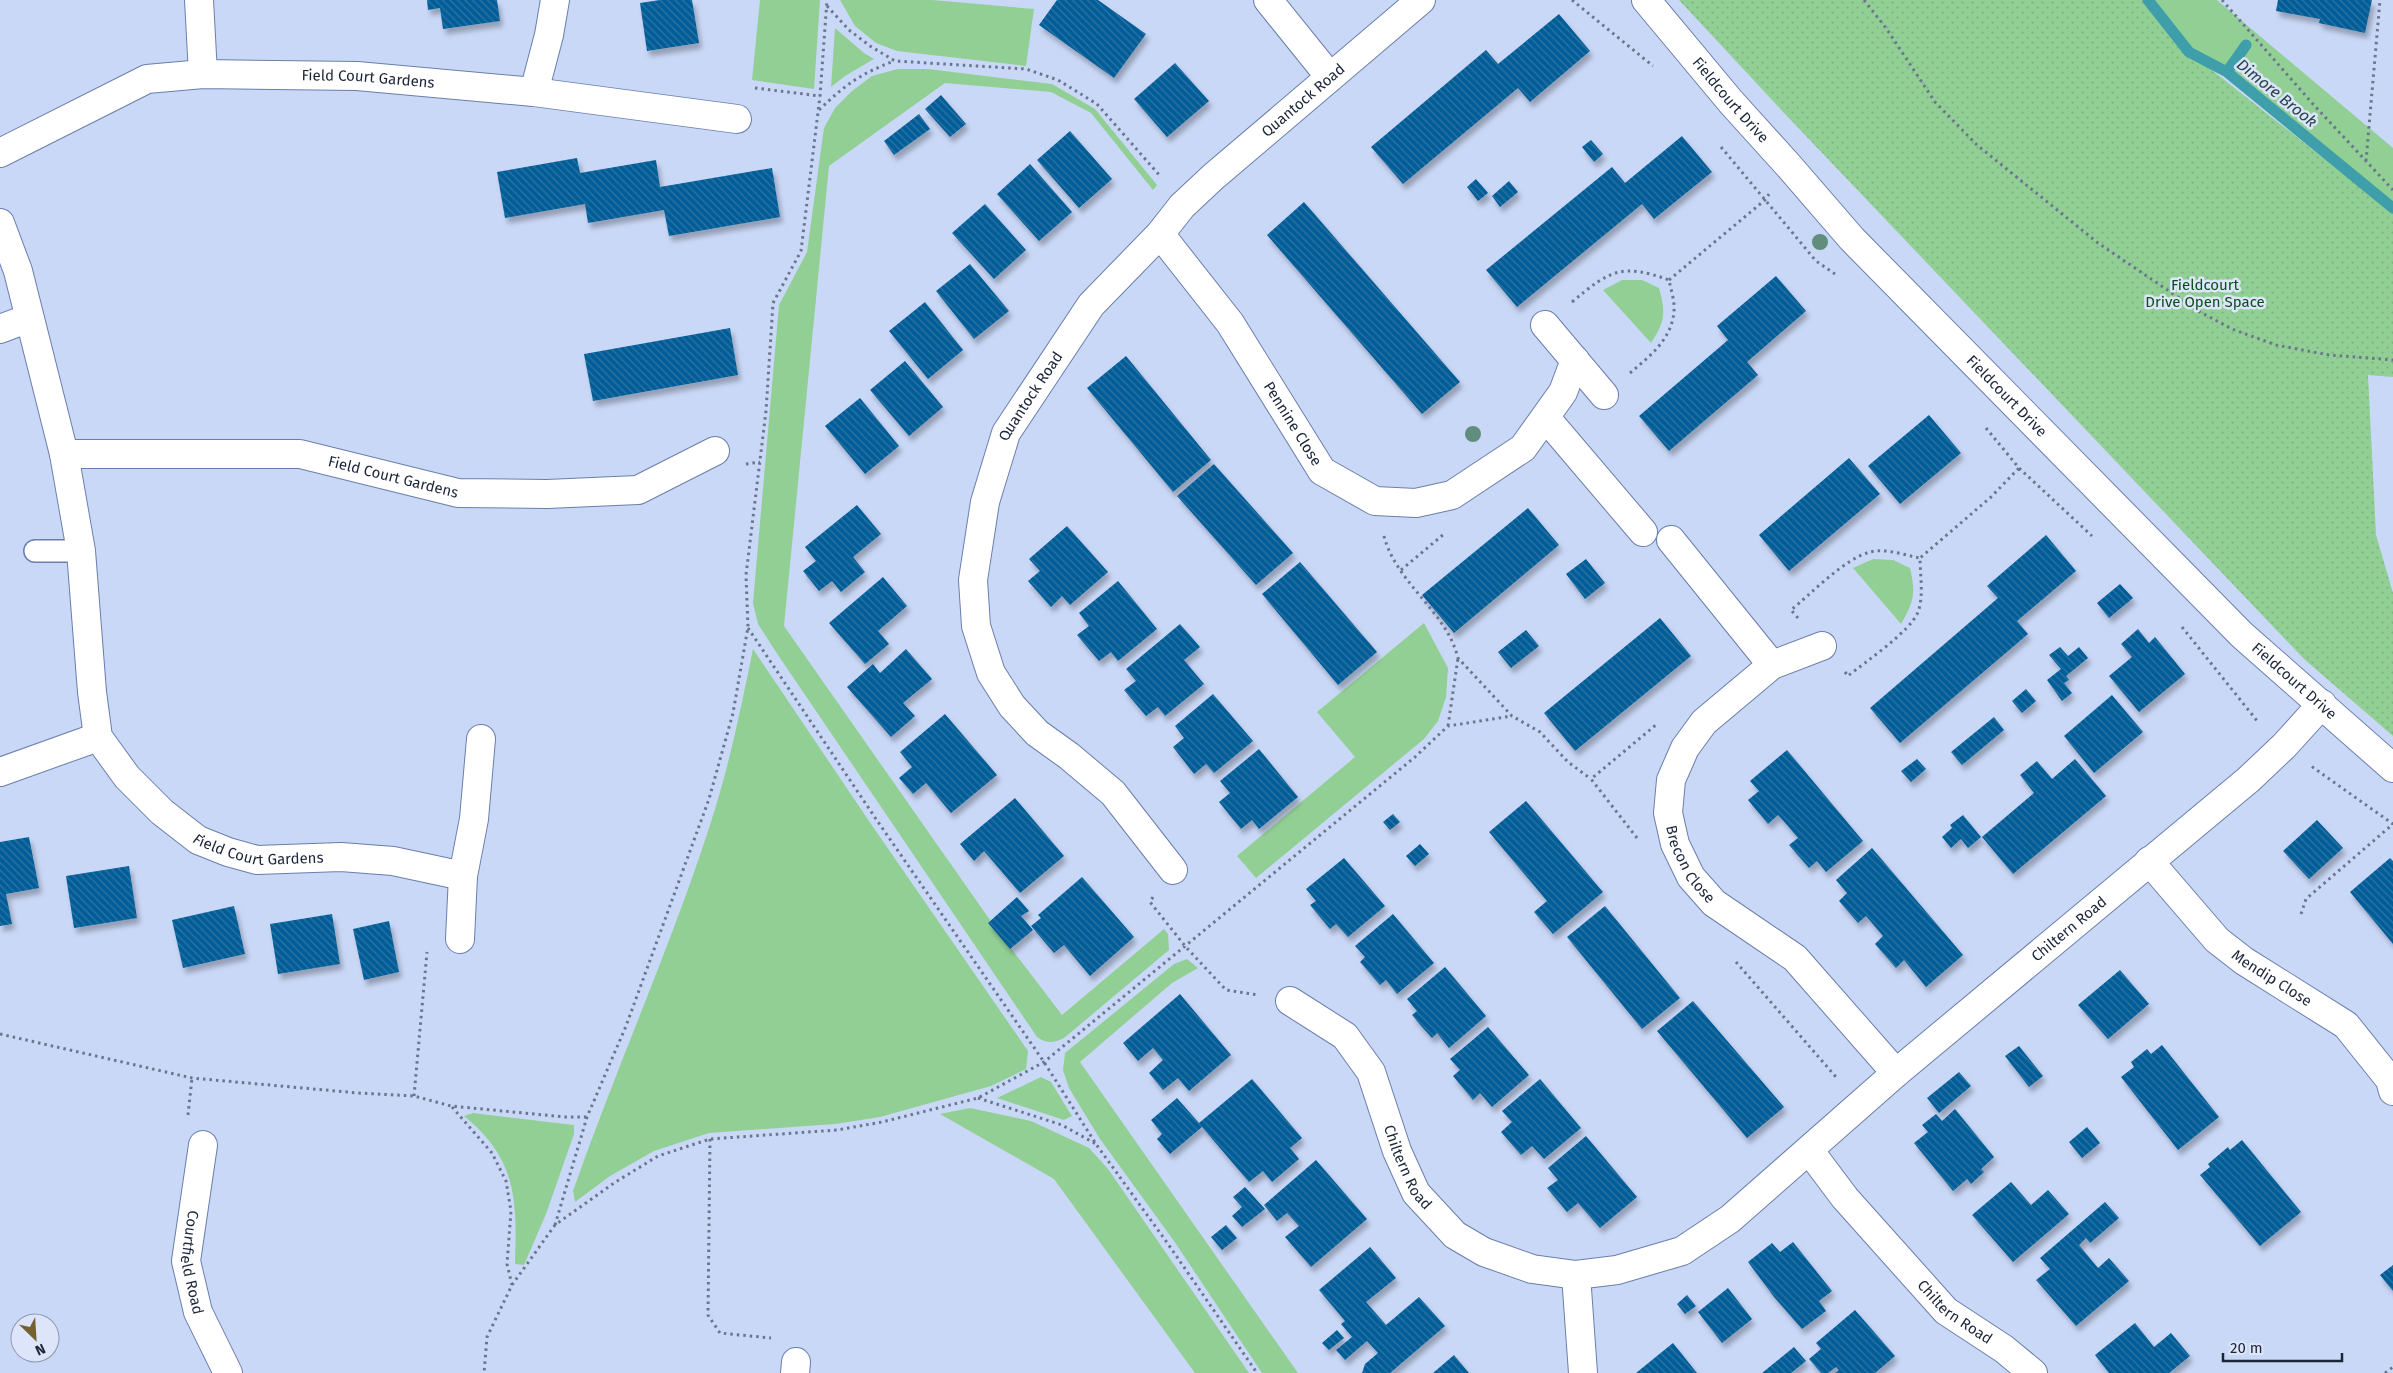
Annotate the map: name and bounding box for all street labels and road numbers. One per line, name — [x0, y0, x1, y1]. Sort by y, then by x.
street label: Fieldcourt Drive — [1689, 54, 1773, 147]
street label: Quantock Road — [1258, 60, 1348, 141]
street label: Field Court Gardens — [301, 66, 435, 92]
street label: Quantock Road — [995, 348, 1067, 443]
street label: Fieldcourt Drive — [1963, 351, 2051, 441]
street label: Pennine Close — [1260, 378, 1326, 469]
street label: Field Court Gardens — [326, 452, 460, 502]
street label: Fieldcourt Drive — [2248, 639, 2340, 723]
street label: Brecon Close — [1662, 823, 1719, 907]
street label: Field Court Gardens — [189, 830, 324, 869]
street label: Chiltern Road — [2028, 893, 2110, 965]
street label: Mendip Close — [2228, 946, 2315, 1010]
street label: Chiltern Road — [1380, 1123, 1436, 1213]
street label: Courtfield Road — [177, 1209, 207, 1316]
street label: Chiltern Road — [1913, 1276, 1996, 1348]

